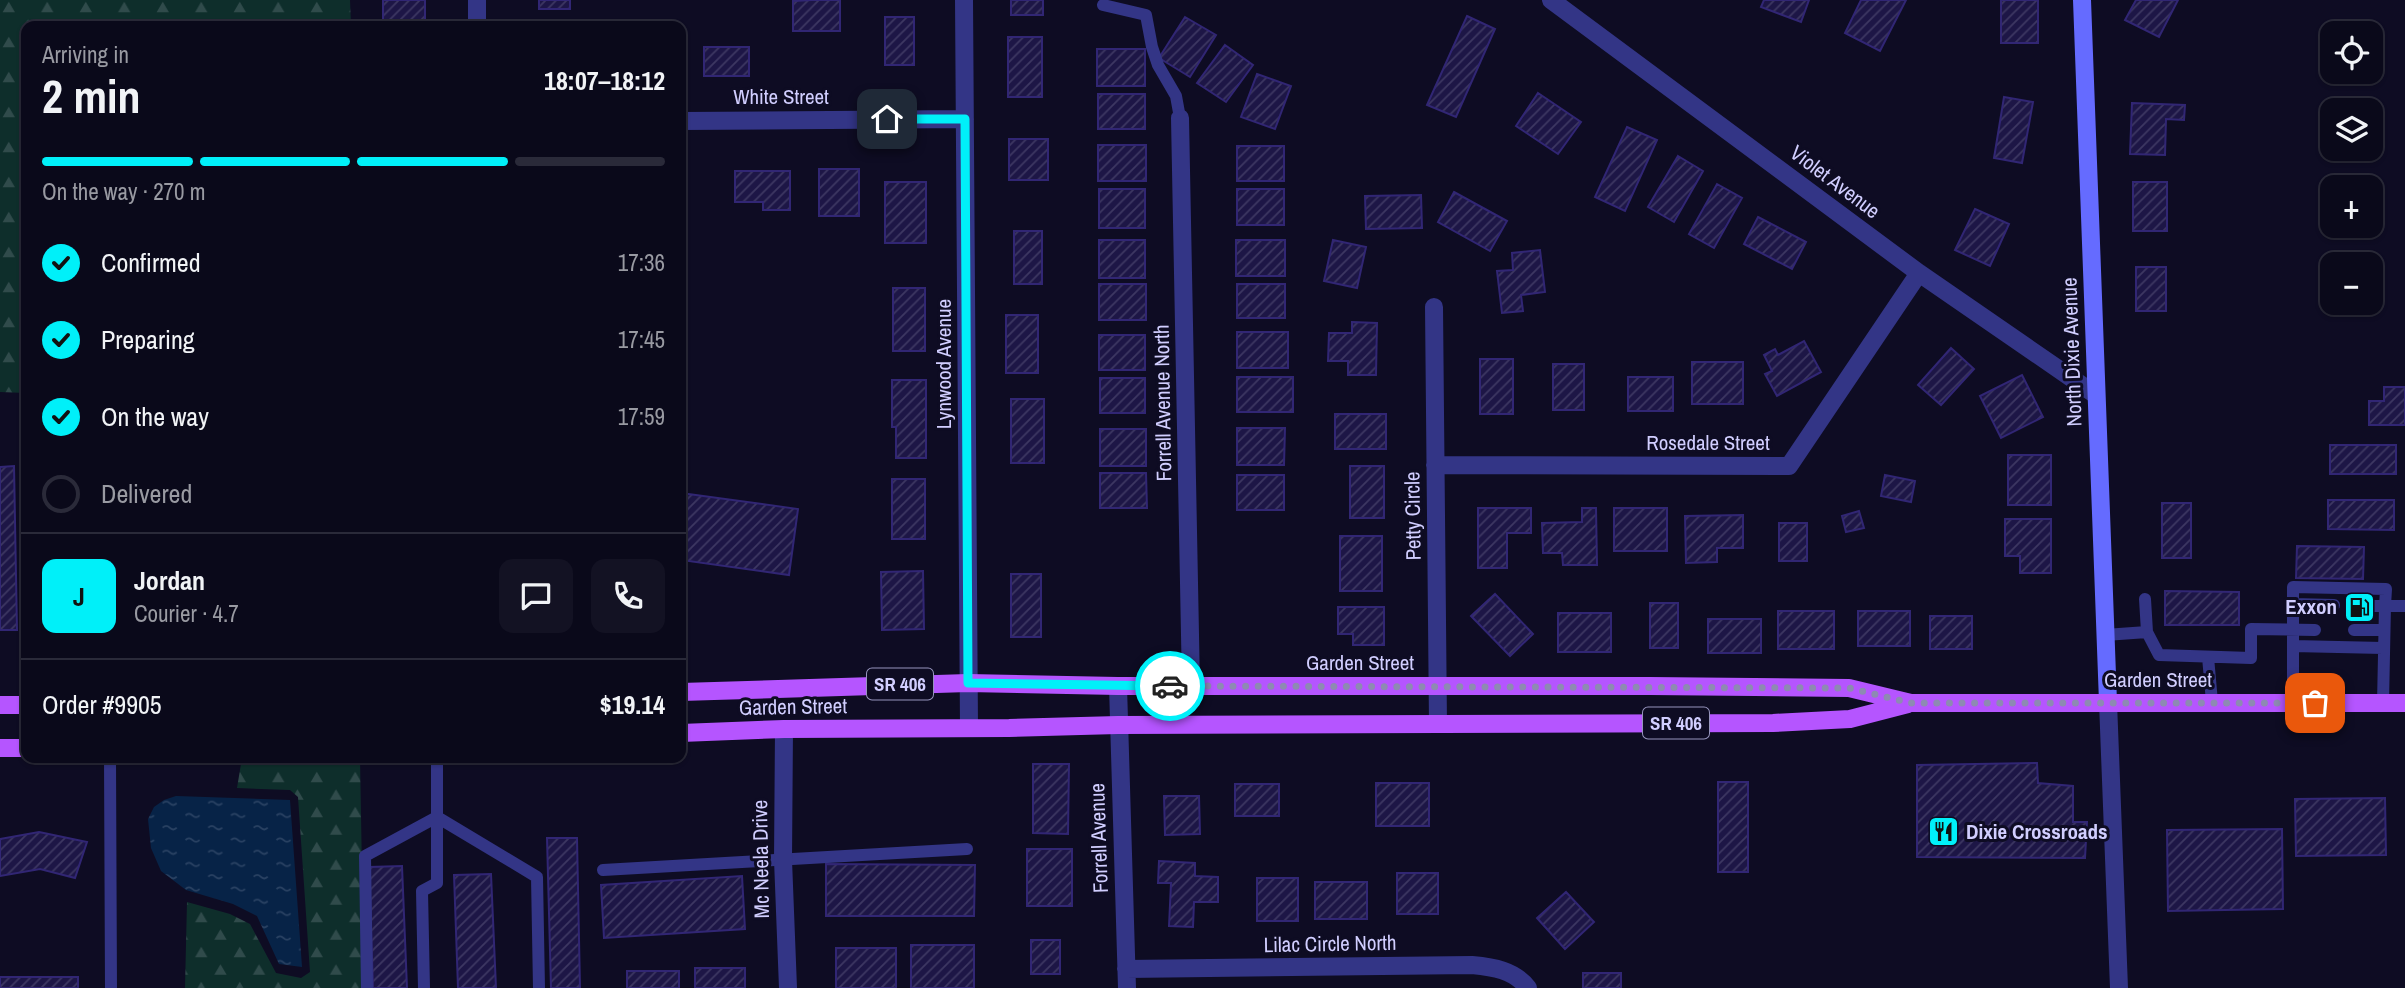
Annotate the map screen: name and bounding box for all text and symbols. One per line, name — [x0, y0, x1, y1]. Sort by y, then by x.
map controls — [2320, 21, 2383, 315]
button: locate — [2320, 21, 2383, 84]
text: Arriving in — [42, 39, 129, 70]
text: 18:07–18:12 — [544, 63, 665, 98]
text: 2 min — [42, 65, 141, 127]
street label: White Street — [733, 82, 829, 111]
pin — [857, 89, 917, 149]
button: layers — [2320, 98, 2383, 161]
icon: home — [868, 100, 906, 138]
street label: Violet Avenue — [1784, 138, 1886, 225]
button: + — [2320, 175, 2383, 238]
text: On the way · 270 m — [42, 176, 206, 207]
icon: check — [42, 244, 80, 282]
text: Confirmed — [101, 245, 201, 280]
text: 17:36 — [618, 247, 665, 278]
button: − — [2320, 252, 2383, 315]
street label: North Dixie Avenue — [2054, 277, 2089, 427]
street label: Lynwood Avenue — [929, 299, 958, 429]
icon: check — [42, 321, 80, 359]
text: Preparing — [101, 322, 195, 357]
text: 17:45 — [618, 324, 665, 355]
street label: Forrell Avenue North — [1147, 324, 1178, 482]
icon: check — [42, 398, 80, 436]
text: On the way — [101, 399, 209, 434]
text: 17:59 — [618, 401, 665, 432]
street label: Rosedale Street — [1646, 428, 1770, 457]
street label: Petty Circle — [1397, 471, 1428, 561]
text: Delivered — [101, 476, 192, 511]
button: chat — [499, 559, 573, 633]
button: phone — [591, 559, 665, 633]
text: Jordan — [134, 563, 205, 598]
text: J — [73, 579, 85, 614]
fuel station icon: Exxon — [2343, 590, 2377, 624]
place label: Exxon — [2285, 592, 2337, 621]
text: Courier · 4.7 — [134, 598, 239, 629]
street label: Garden Street — [1306, 648, 1414, 677]
courier — [1135, 651, 1205, 721]
street label: Garden Street — [2104, 665, 2212, 694]
icon: car — [1151, 667, 1189, 705]
road number: SR 406 — [867, 668, 933, 699]
pin — [2285, 673, 2345, 733]
icon: bag — [2296, 684, 2334, 722]
text: Order #9905 — [42, 687, 162, 722]
text: $19.14 — [600, 687, 665, 722]
street label: Garden Street — [739, 691, 848, 722]
road number: SR 406 — [1643, 708, 1709, 738]
street label: Forrell Avenue — [1082, 783, 1115, 893]
street label: Mc Neela Drive — [745, 799, 776, 919]
restaurant icon: Dixie Crossroads — [1926, 815, 1960, 849]
place label: Dixie Crossroads — [1966, 817, 2108, 846]
street label: Lilac Circle North — [1263, 928, 1397, 959]

